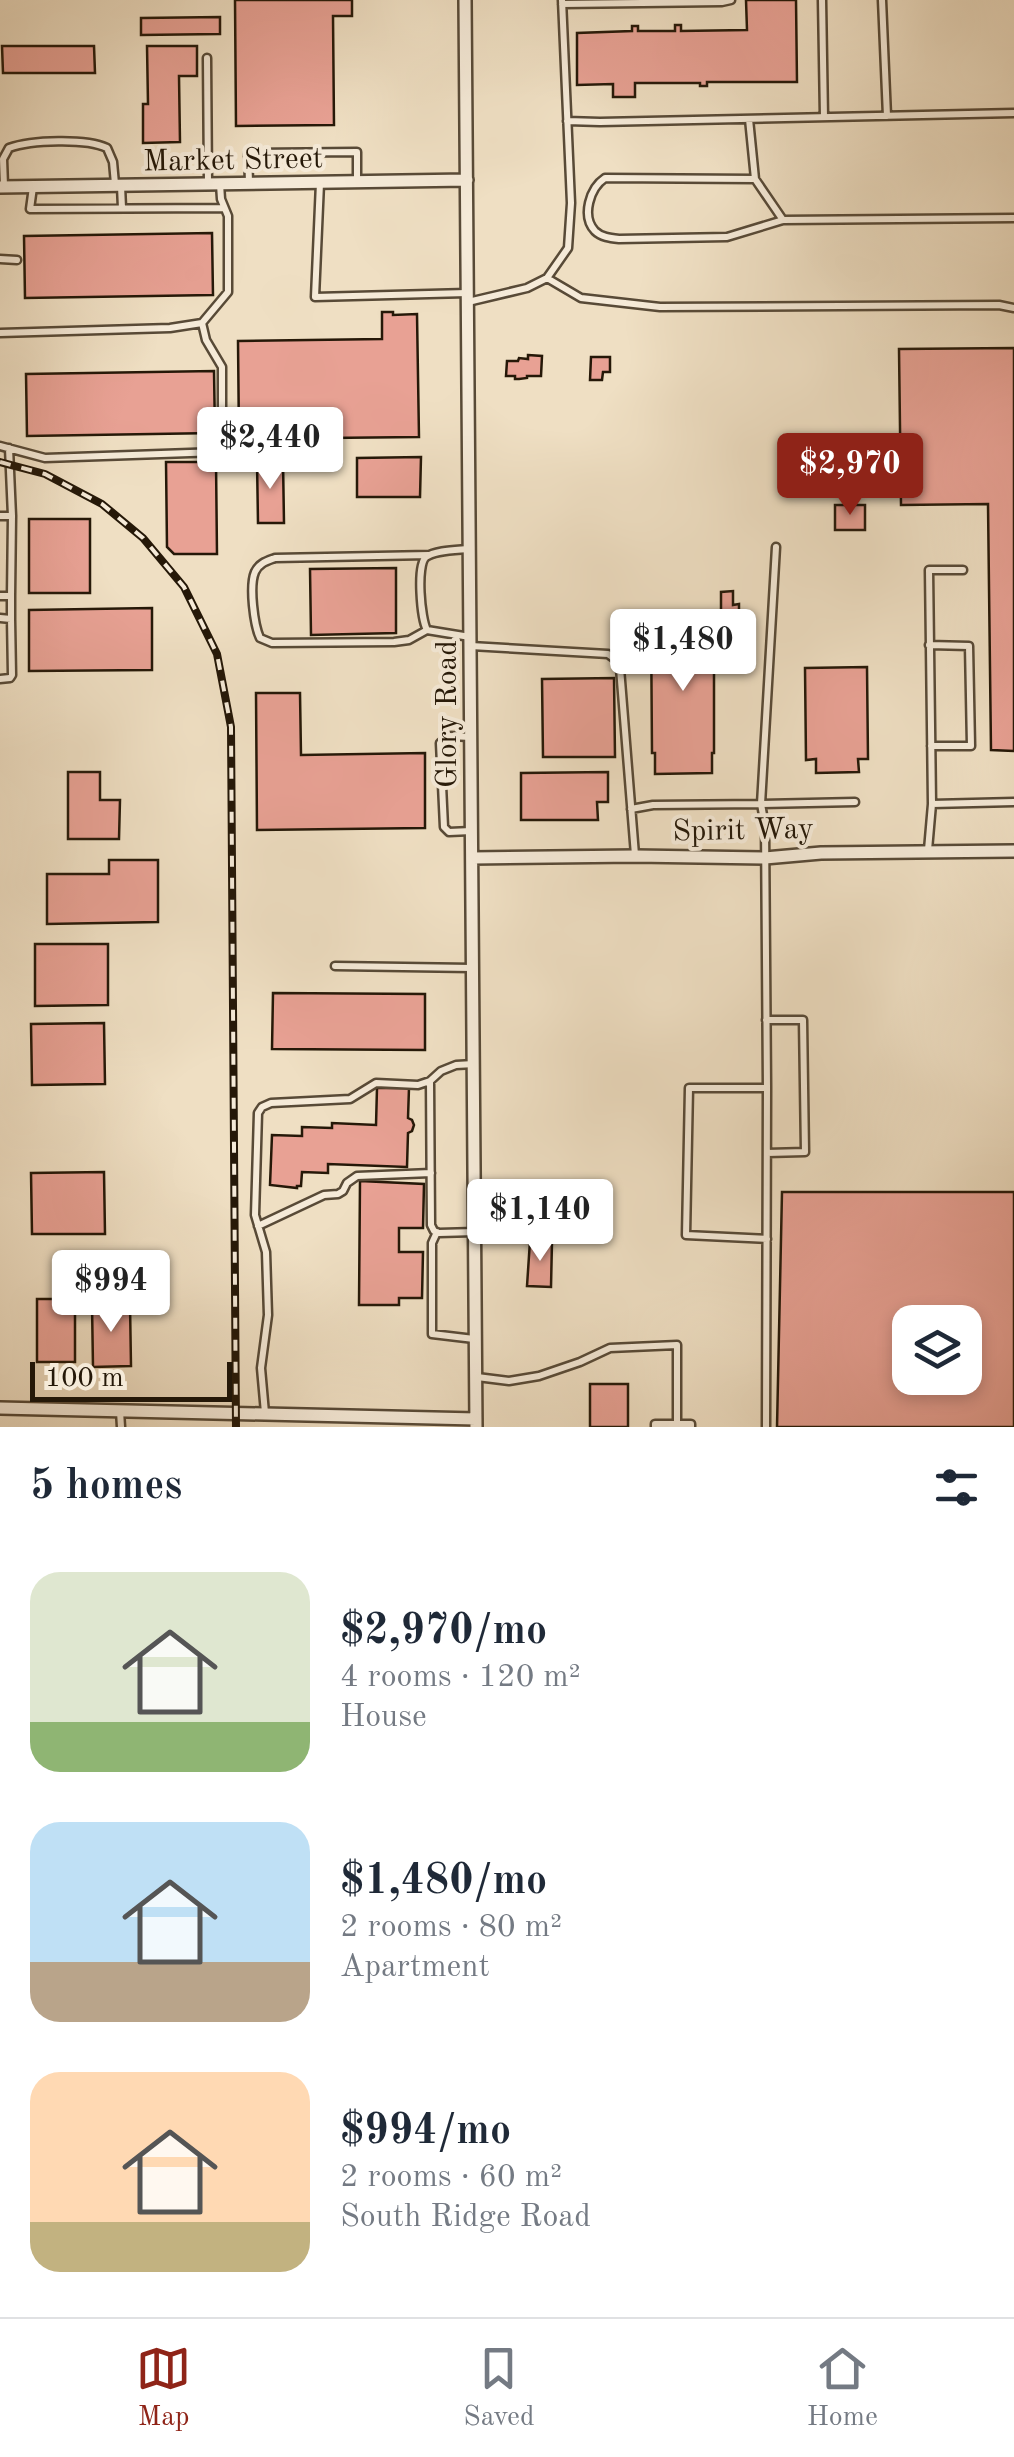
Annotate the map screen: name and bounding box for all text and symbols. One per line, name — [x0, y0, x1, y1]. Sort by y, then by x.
street label: Market Street — [143, 144, 323, 178]
pin: $2,440 — [189, 407, 351, 492]
text: $2,440 — [219, 423, 321, 455]
pin: $2,970 — [769, 433, 931, 518]
text: $2,970 — [799, 449, 901, 481]
pin: $1,480 — [602, 609, 764, 694]
text: $1,480 — [632, 625, 734, 657]
street label: Glory Road — [433, 640, 463, 788]
street label: Spirit Way — [672, 815, 814, 847]
pin: $1,140 — [459, 1179, 621, 1264]
text: $1,140 — [489, 1195, 591, 1227]
pin: $994 — [52, 1250, 170, 1335]
text: $994 — [74, 1266, 148, 1298]
map controls — [892, 1305, 982, 1395]
button: layers — [892, 1305, 982, 1395]
scale bar — [30, 1357, 232, 1402]
text: 100 m — [45, 1365, 124, 1393]
icon: filters — [929, 1460, 984, 1515]
text: 5 homes — [30, 1466, 182, 1508]
text: $2,970/mo — [340, 1611, 547, 1653]
icon: home — [110, 1612, 230, 1732]
text: 4 rooms · 120 m² — [340, 1662, 581, 1694]
text: House — [340, 1702, 427, 1734]
text: $1,480/mo — [340, 1861, 547, 1903]
icon: home — [110, 1862, 230, 1982]
text: 2 rooms · 80 m² — [340, 1912, 562, 1944]
text: Apartment — [340, 1952, 490, 1984]
text: $994/mo — [340, 2111, 511, 2153]
icon: home — [110, 2112, 230, 2232]
text: 2 rooms · 60 m² — [340, 2162, 562, 2194]
text: South Ridge Road — [340, 2202, 591, 2234]
tab: Map — [136, 2341, 191, 2436]
tab: Saved — [463, 2341, 535, 2436]
tab: Home — [807, 2341, 878, 2436]

